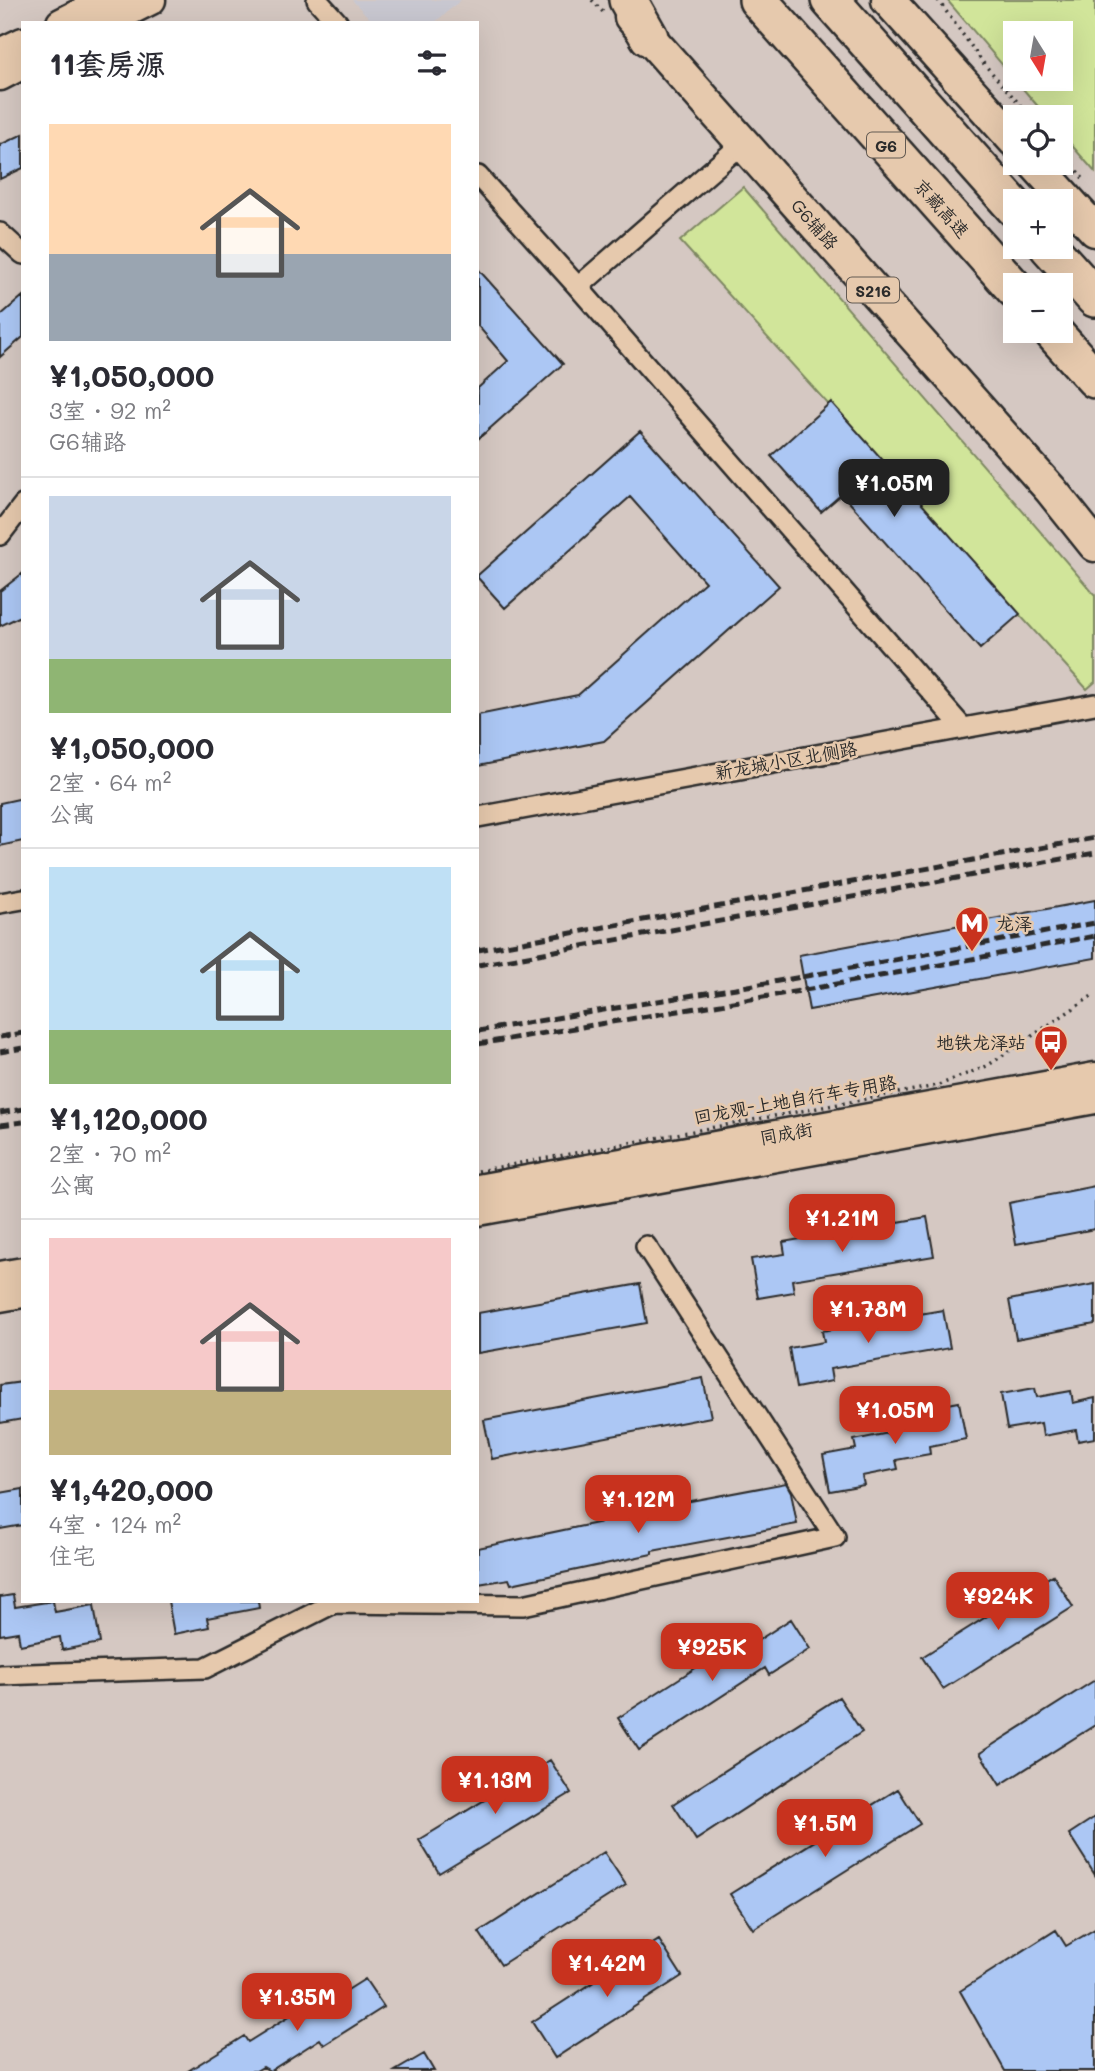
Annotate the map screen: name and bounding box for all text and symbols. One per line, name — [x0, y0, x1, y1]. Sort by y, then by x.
north arrow — [1003, 21, 1073, 91]
map controls — [1003, 21, 1073, 343]
text: 11套房源 — [49, 43, 166, 83]
icon: filters — [413, 44, 451, 82]
button: locate — [1003, 105, 1073, 175]
road number: G6 — [867, 132, 905, 158]
icon: home — [187, 170, 313, 296]
street label: 京藏高速 — [909, 173, 975, 243]
button: + — [1003, 189, 1073, 259]
street label: G6辅路 — [786, 194, 844, 254]
button: − — [1003, 273, 1073, 343]
road number: S216 — [847, 278, 899, 302]
text: ¥1,050,000 — [49, 355, 214, 395]
text: 3室 · 92 m² — [49, 395, 171, 425]
text: G6辅路 — [49, 426, 126, 456]
pin: ¥1.05M — [837, 460, 951, 519]
text: ¥1.05M — [854, 467, 934, 497]
icon: home — [187, 542, 313, 668]
text: ¥1,050,000 — [49, 727, 214, 767]
street label: 新龙城小区北侧路 — [713, 736, 859, 784]
text: 2室 · 64 m² — [49, 767, 171, 797]
text: 公寓 — [49, 798, 95, 828]
metro station icon: 龙泽 — [953, 904, 991, 953]
place label: 龙泽 — [996, 911, 1032, 935]
icon: home — [187, 913, 313, 1039]
bus stop icon: 地铁龙泽站 — [1032, 1023, 1070, 1072]
place label: 地铁龙泽站 — [936, 1030, 1026, 1054]
street label: 回龙观-上地自行车专用路 — [692, 1069, 898, 1129]
text: ¥1,120,000 — [49, 1098, 208, 1138]
street label: 同成街 — [757, 1116, 815, 1150]
text: 2室 · 70 m² — [49, 1138, 171, 1168]
text: 公寓 — [49, 1169, 95, 1199]
pin: ¥1.21M — [785, 1194, 899, 1254]
text: ¥1.21M — [805, 1202, 879, 1232]
icon: home — [187, 1284, 313, 1410]
pin: ¥1.78M — [811, 1286, 925, 1345]
text: ¥1.78M — [829, 1293, 907, 1323]
pin: ¥1.05M — [838, 1386, 952, 1446]
text: ¥1.05M — [855, 1394, 935, 1424]
text: ¥1,420,000 — [49, 1469, 213, 1509]
pin: ¥1.12M — [581, 1476, 695, 1535]
text: ¥1.12M — [601, 1483, 675, 1513]
text: 4室 · 124 m² — [49, 1509, 181, 1539]
text: 住宅 — [49, 1540, 95, 1570]
pin: ¥924K — [949, 1572, 1047, 1632]
text: ¥924K — [962, 1580, 1034, 1610]
pin: ¥925K — [663, 1624, 761, 1683]
text: ¥925K — [677, 1631, 747, 1661]
pin: ¥1.13M — [438, 1756, 552, 1816]
text: ¥1.13M — [458, 1764, 532, 1794]
pin: ¥1.5M — [776, 1800, 874, 1859]
text: ¥1.5M — [793, 1807, 857, 1837]
pin: ¥1.42M — [550, 1940, 664, 1999]
text: ¥1.42M — [568, 1947, 646, 1977]
pin: ¥1.35M — [240, 1974, 354, 2033]
text: ¥1.35M — [258, 1981, 336, 2011]

